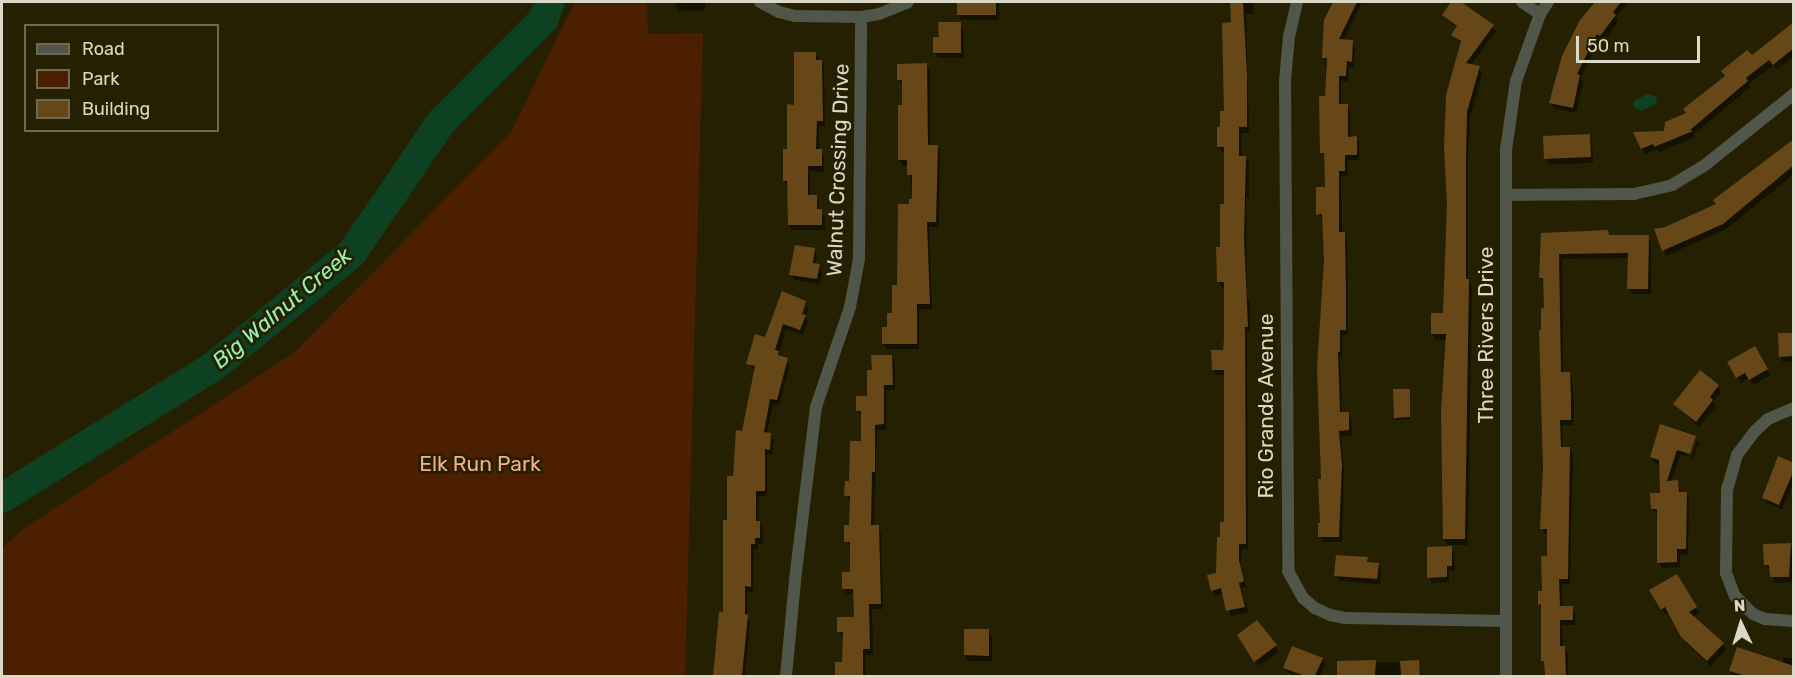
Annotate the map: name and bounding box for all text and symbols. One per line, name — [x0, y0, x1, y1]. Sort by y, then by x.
legend — [24, 24, 219, 132]
scale bar — [1579, 24, 1704, 62]
text: 50 m — [1587, 35, 1630, 57]
text: Road — [82, 38, 125, 60]
street label: Walnut Crossing Drive — [822, 63, 854, 277]
text: Park — [82, 68, 119, 90]
text: Building — [82, 98, 150, 120]
water label: Big Walnut Creek — [207, 242, 357, 374]
street label: Three Rivers Drive — [1473, 246, 1499, 424]
street label: Rio Grande Avenue — [1253, 313, 1279, 499]
park label: Elk Run Park — [419, 451, 541, 477]
north arrow — [1711, 594, 1771, 654]
text: N — [1733, 596, 1746, 615]

